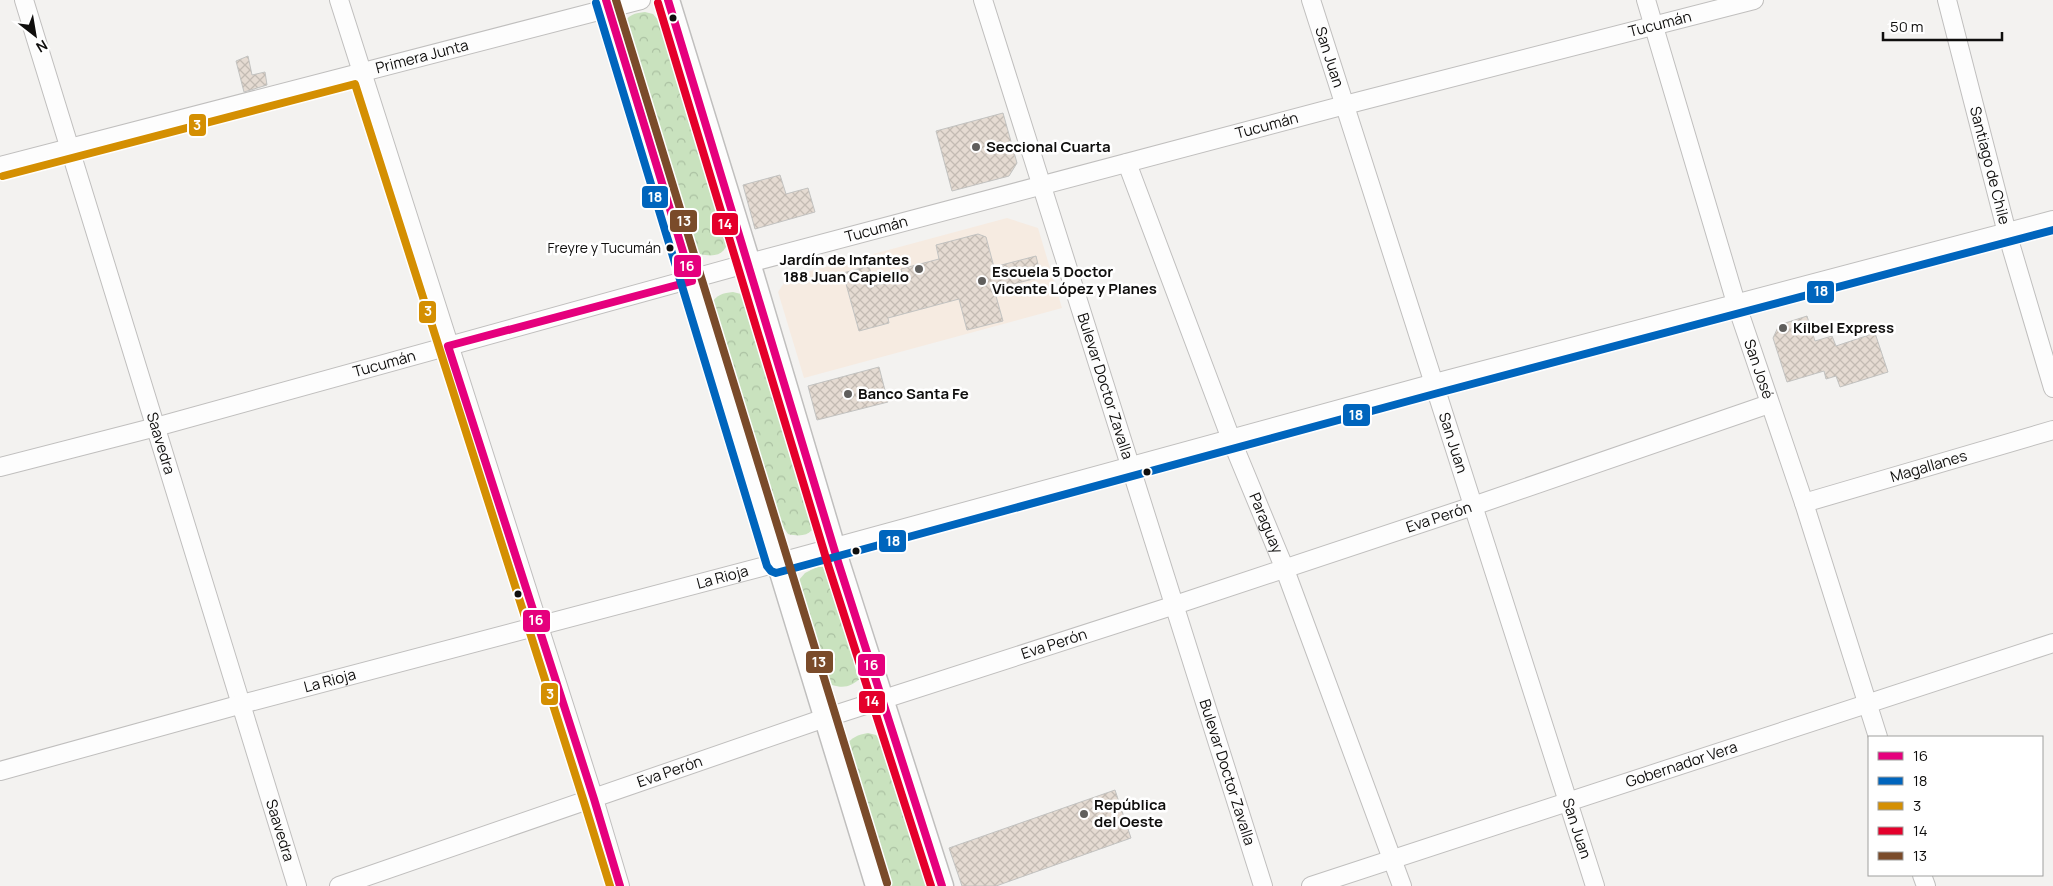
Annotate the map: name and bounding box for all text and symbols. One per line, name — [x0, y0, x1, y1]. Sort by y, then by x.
street label: Tucumán — [1626, 5, 1694, 42]
north arrow — [10, 10, 60, 60]
scale bar — [1883, 10, 2002, 42]
unlabelled marker — [668, 13, 678, 23]
text: 50 m — [1890, 16, 1924, 37]
street label: San Juan — [1310, 24, 1349, 90]
street label: Primera Junta — [373, 34, 471, 78]
text: N — [33, 36, 51, 57]
street label: Santiago de Chile — [1965, 104, 2015, 227]
street label: Tucumán — [1233, 107, 1301, 144]
line badge: 3 — [188, 113, 207, 137]
text: 3 — [193, 115, 201, 134]
place label: Seccional Cuarta — [986, 136, 1111, 157]
marker: Seccional Cuarta — [970, 141, 982, 153]
line badge: 18 — [641, 185, 669, 209]
text: 18 — [648, 187, 662, 206]
line badge: 13 — [669, 209, 698, 233]
street label: Tucumán — [842, 210, 910, 247]
text: 13 — [677, 211, 691, 230]
line badge: 14 — [711, 212, 739, 236]
text: 14 — [718, 214, 732, 233]
place label: Freyre y Tucumán — [548, 238, 661, 257]
marker: Freyre y Tucumán — [665, 243, 675, 253]
place label: Jardín de Infantes 188 Juan Capiello — [780, 249, 909, 287]
line badge: 16 — [673, 254, 702, 278]
text: 16 — [680, 256, 694, 275]
place label: Escuela 5 Doctor Vicente López y Planes — [992, 261, 1157, 299]
marker: Jardín de Infantes 188 Juan Capiello — [913, 263, 925, 275]
marker: Escuela 5 Doctor Vicente López y Planes — [976, 275, 988, 287]
line badge: 18 — [1806, 280, 1835, 304]
text: 18 — [1814, 281, 1828, 300]
line badge: 3 — [418, 300, 437, 324]
text: 3 — [424, 301, 432, 320]
street label: Bulevar Doctor Zavalla — [1073, 310, 1139, 462]
place label: Kilbel Express — [1793, 317, 1894, 338]
marker: Kilbel Express — [1777, 322, 1789, 334]
street label: San José — [1739, 336, 1779, 402]
street label: Tucumán — [350, 345, 418, 382]
place label: Banco Santa Fe — [858, 383, 969, 404]
marker: Banco Santa Fe — [842, 388, 854, 400]
line badge: 18 — [1342, 403, 1371, 427]
text: 18 — [1349, 405, 1363, 424]
street label: Saavedra — [142, 410, 181, 477]
street label: San Juan — [1434, 410, 1473, 476]
street label: Magallanes — [1888, 445, 1970, 487]
unlabelled marker — [1142, 467, 1152, 477]
street label: Paraguay — [1244, 489, 1288, 557]
street label: Eva Perón — [1403, 496, 1474, 538]
line badge: 18 — [878, 529, 907, 553]
text: 18 — [886, 531, 900, 550]
unlabelled marker — [851, 546, 861, 556]
street label: La Rioja — [694, 560, 751, 594]
unlabelled marker — [513, 589, 523, 599]
line badge: 16 — [522, 609, 551, 633]
text: 16 — [529, 610, 543, 629]
street label: Eva Perón — [1018, 623, 1090, 664]
line badge: 13 — [805, 650, 834, 674]
text: 13 — [812, 652, 826, 671]
line badge: 16 — [857, 653, 886, 677]
text: 16 — [864, 655, 878, 674]
street label: La Rioja — [301, 663, 358, 697]
line badge: 3 — [540, 682, 559, 706]
text: 3 — [546, 684, 554, 703]
line badge: 14 — [858, 690, 886, 714]
text: 14 — [865, 691, 879, 710]
street label: Bulevar Doctor Zavalla — [1195, 696, 1261, 848]
street label: Gobernador Vera — [1623, 736, 1740, 792]
legend — [1868, 736, 2043, 876]
text: 16 — [1913, 745, 1928, 766]
street label: Eva Perón — [634, 750, 705, 792]
text: 18 — [1913, 770, 1928, 791]
place label: República del Oeste — [1094, 794, 1166, 832]
street label: San Juan — [1557, 795, 1597, 861]
text: 3 — [1913, 795, 1921, 816]
street label: Saavedra — [261, 797, 300, 864]
marker: República del Oeste — [1078, 808, 1090, 820]
text: 14 — [1913, 820, 1928, 841]
text: 13 — [1913, 845, 1927, 866]

